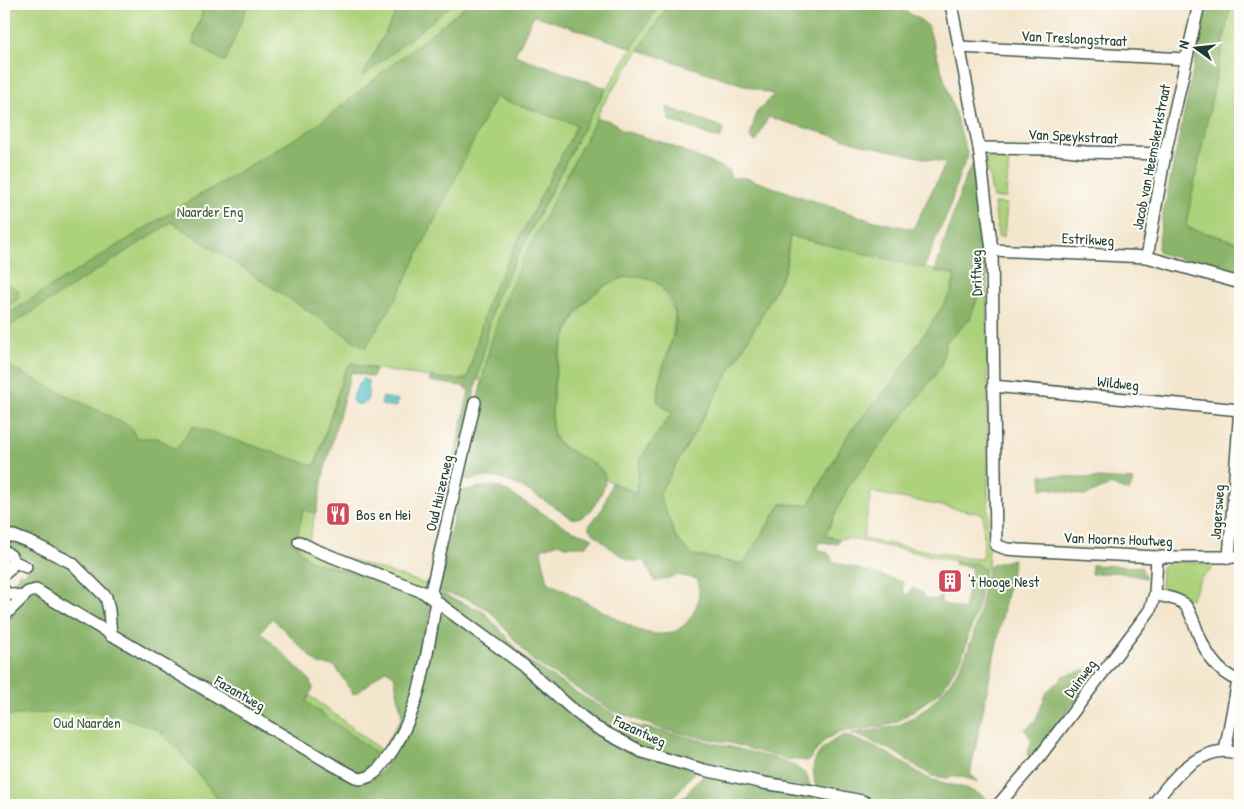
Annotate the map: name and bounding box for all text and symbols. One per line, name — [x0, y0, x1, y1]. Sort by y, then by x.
north arrow — [1172, 22, 1222, 72]
street label: Van Treslongstraat — [1020, 25, 1128, 51]
text: N — [1173, 38, 1193, 51]
street label: Jacob van Heemskerkstraat — [1127, 82, 1176, 232]
street label: Van Speykstraat — [1028, 123, 1119, 149]
park label: Naarder Eng — [177, 201, 244, 222]
street label: Estrikweg — [1061, 227, 1115, 251]
street label: Driftweg — [965, 249, 987, 296]
street label: Wildweg — [1096, 370, 1140, 396]
street label: Oud Huizerweg — [420, 452, 458, 533]
street label: Jagersweg — [1205, 483, 1229, 540]
restaurant icon: Bos en Hei — [325, 501, 351, 527]
place label: Bos en Hei — [356, 504, 411, 525]
street label: Van Hoorns Houtweg — [1063, 527, 1173, 551]
building icon: 't Hooge Nest — [937, 568, 963, 594]
place label: 't Hooge Nest — [968, 571, 1040, 592]
street label: Duinweg — [1059, 654, 1101, 701]
street label: Fazantweg — [210, 670, 269, 716]
street label: Fazantweg — [610, 709, 670, 752]
park label: Oud Naarden — [53, 712, 121, 733]

